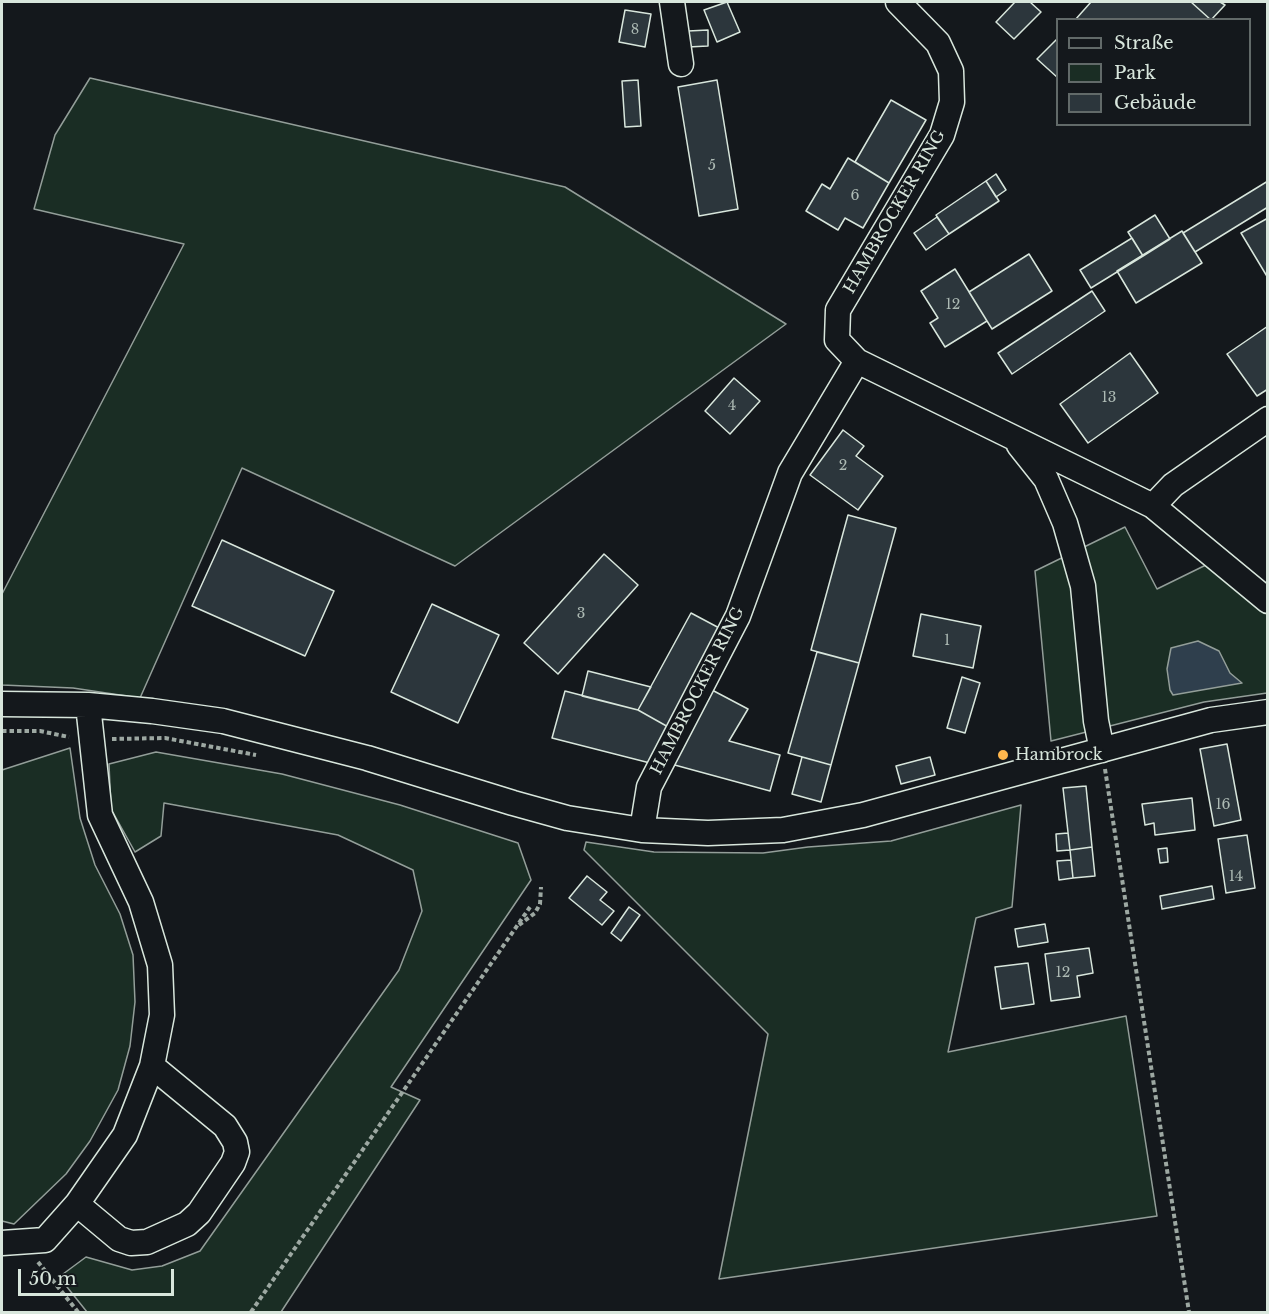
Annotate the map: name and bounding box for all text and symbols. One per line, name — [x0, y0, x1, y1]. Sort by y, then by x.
legend — [1056, 18, 1251, 126]
house number: 8 — [631, 22, 639, 38]
text: Straße — [1114, 32, 1174, 54]
text: Park — [1114, 62, 1156, 84]
text: Gebäude — [1114, 92, 1196, 114]
street label: HAMBROCKER RING — [840, 127, 950, 297]
house number: 5 — [708, 158, 716, 174]
house number: 6 — [850, 188, 860, 204]
house number: 12 — [946, 297, 960, 313]
house number: 13 — [1102, 390, 1116, 406]
house number: 4 — [728, 398, 736, 414]
house number: 2 — [839, 458, 847, 474]
street label: HAMBROCKER RING — [647, 604, 749, 778]
house number: 3 — [577, 606, 585, 622]
house number: 1 — [944, 633, 950, 649]
place label: Hambrock — [1015, 745, 1103, 765]
marker: Hambrock — [996, 748, 1010, 762]
house number: 16 — [1215, 797, 1231, 813]
house number: 14 — [1229, 869, 1243, 885]
house number: 12 — [1056, 965, 1070, 981]
scale bar — [21, 1257, 177, 1295]
text: 50 m — [29, 1268, 77, 1290]

